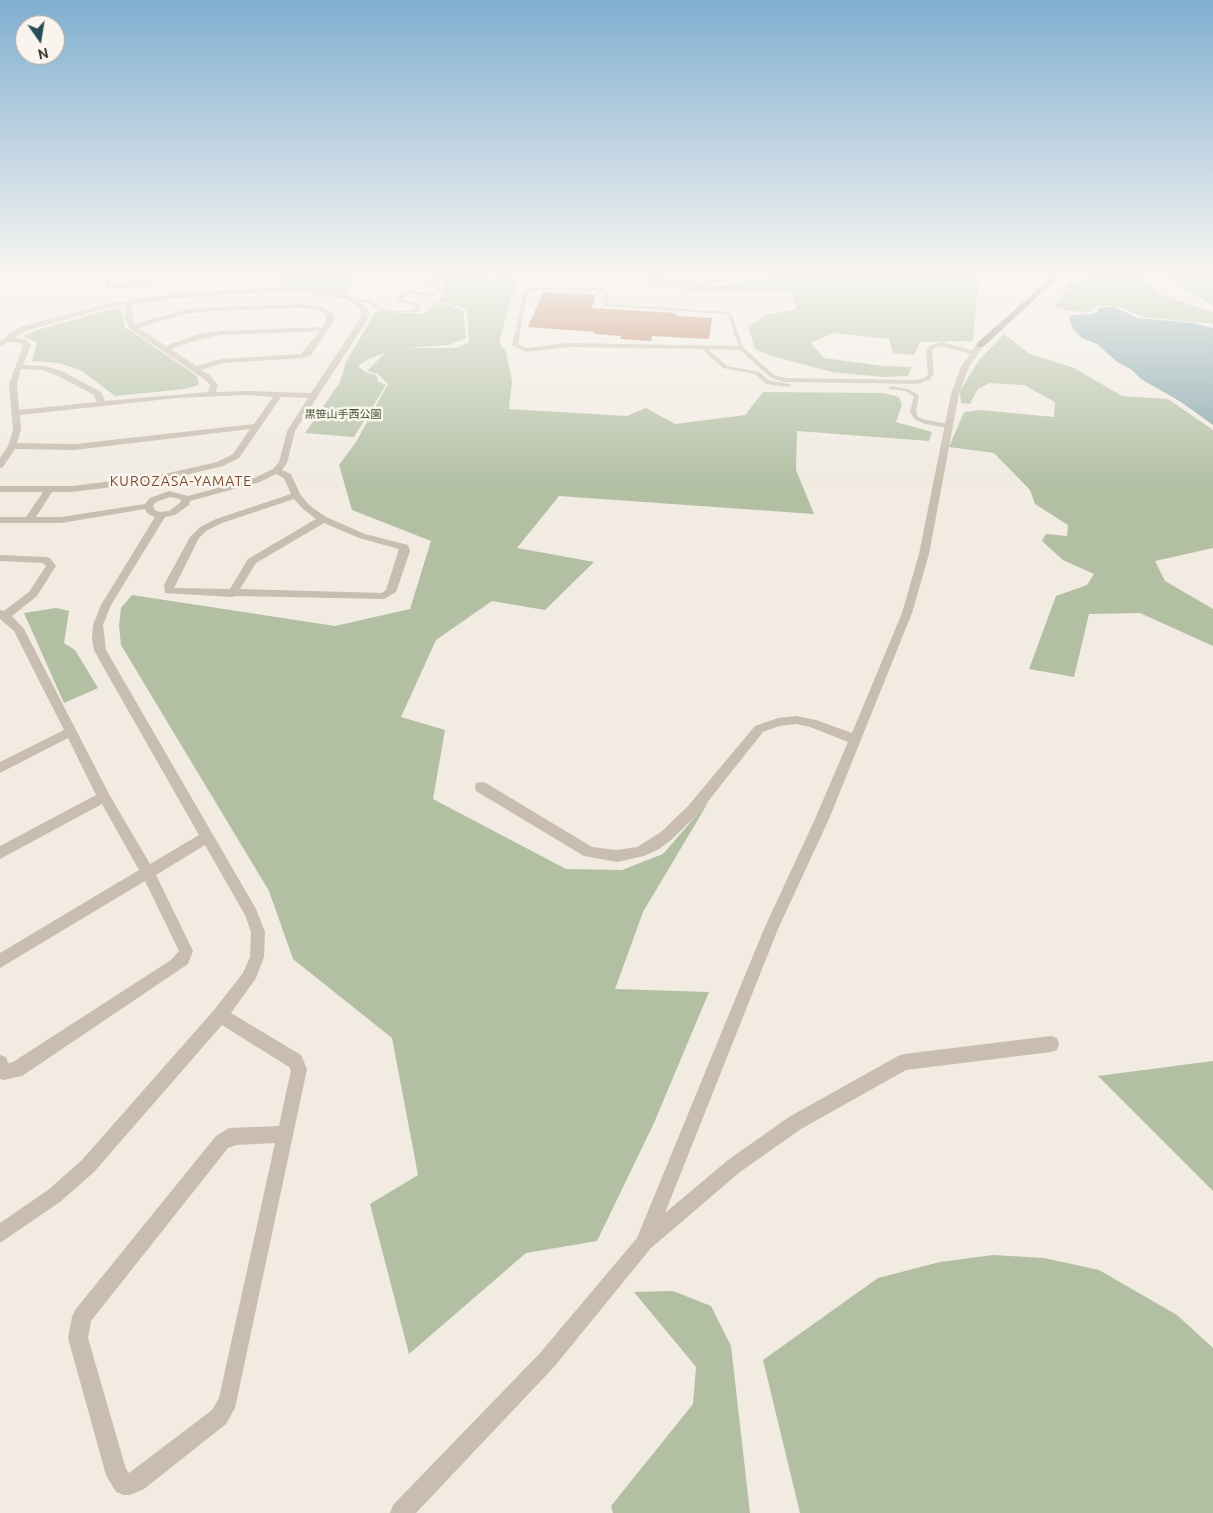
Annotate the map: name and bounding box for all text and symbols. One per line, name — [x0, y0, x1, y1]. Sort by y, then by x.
north arrow — [15, 15, 65, 65]
text: N — [36, 45, 50, 63]
park label: 黒笹山手西公園 — [305, 407, 381, 421]
district label: KUROZASA-YAMATE — [108, 473, 254, 489]

